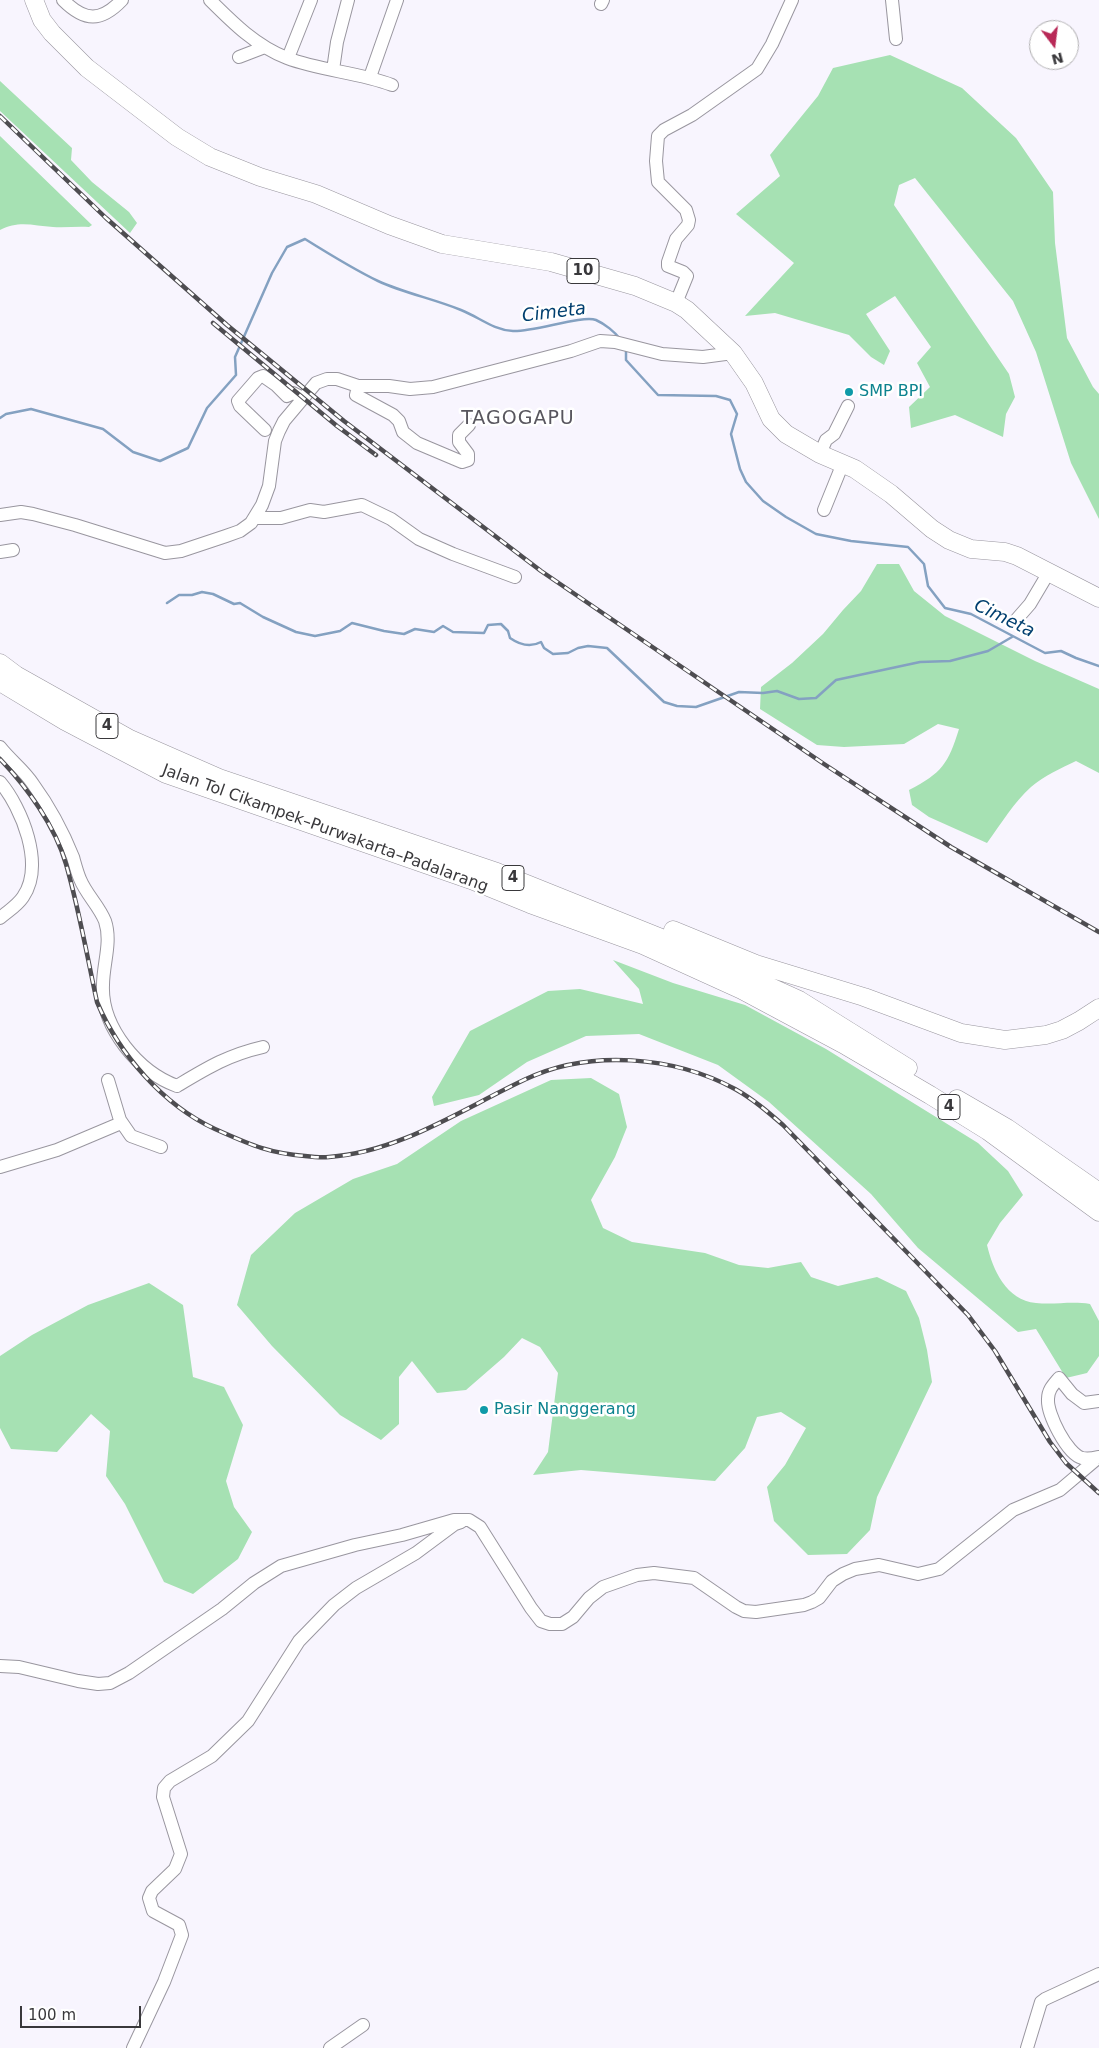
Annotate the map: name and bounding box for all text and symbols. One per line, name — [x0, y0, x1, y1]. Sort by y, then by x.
north arrow — [1029, 20, 1079, 70]
text: N — [1050, 49, 1065, 68]
road number: 10 — [567, 258, 599, 284]
water label: Cimeta — [521, 298, 587, 328]
place label: SMP BPI — [859, 382, 923, 402]
marker: SMP BPI — [843, 386, 855, 398]
district label: TAGOGAPU — [460, 408, 576, 430]
water label: Cimeta — [970, 595, 1038, 643]
road number: 4 — [96, 714, 118, 738]
street label: Jalan Tol Cikampek–Purwakarta–Padalarang — [159, 761, 491, 897]
road number: 4 — [502, 866, 524, 890]
road number: 4 — [938, 1094, 960, 1120]
place label: Pasir Nanggerang — [494, 1400, 636, 1420]
marker: Pasir Nanggerang — [478, 1404, 490, 1416]
scale bar — [22, 1996, 144, 2028]
text: 100 m — [28, 2006, 76, 2024]

